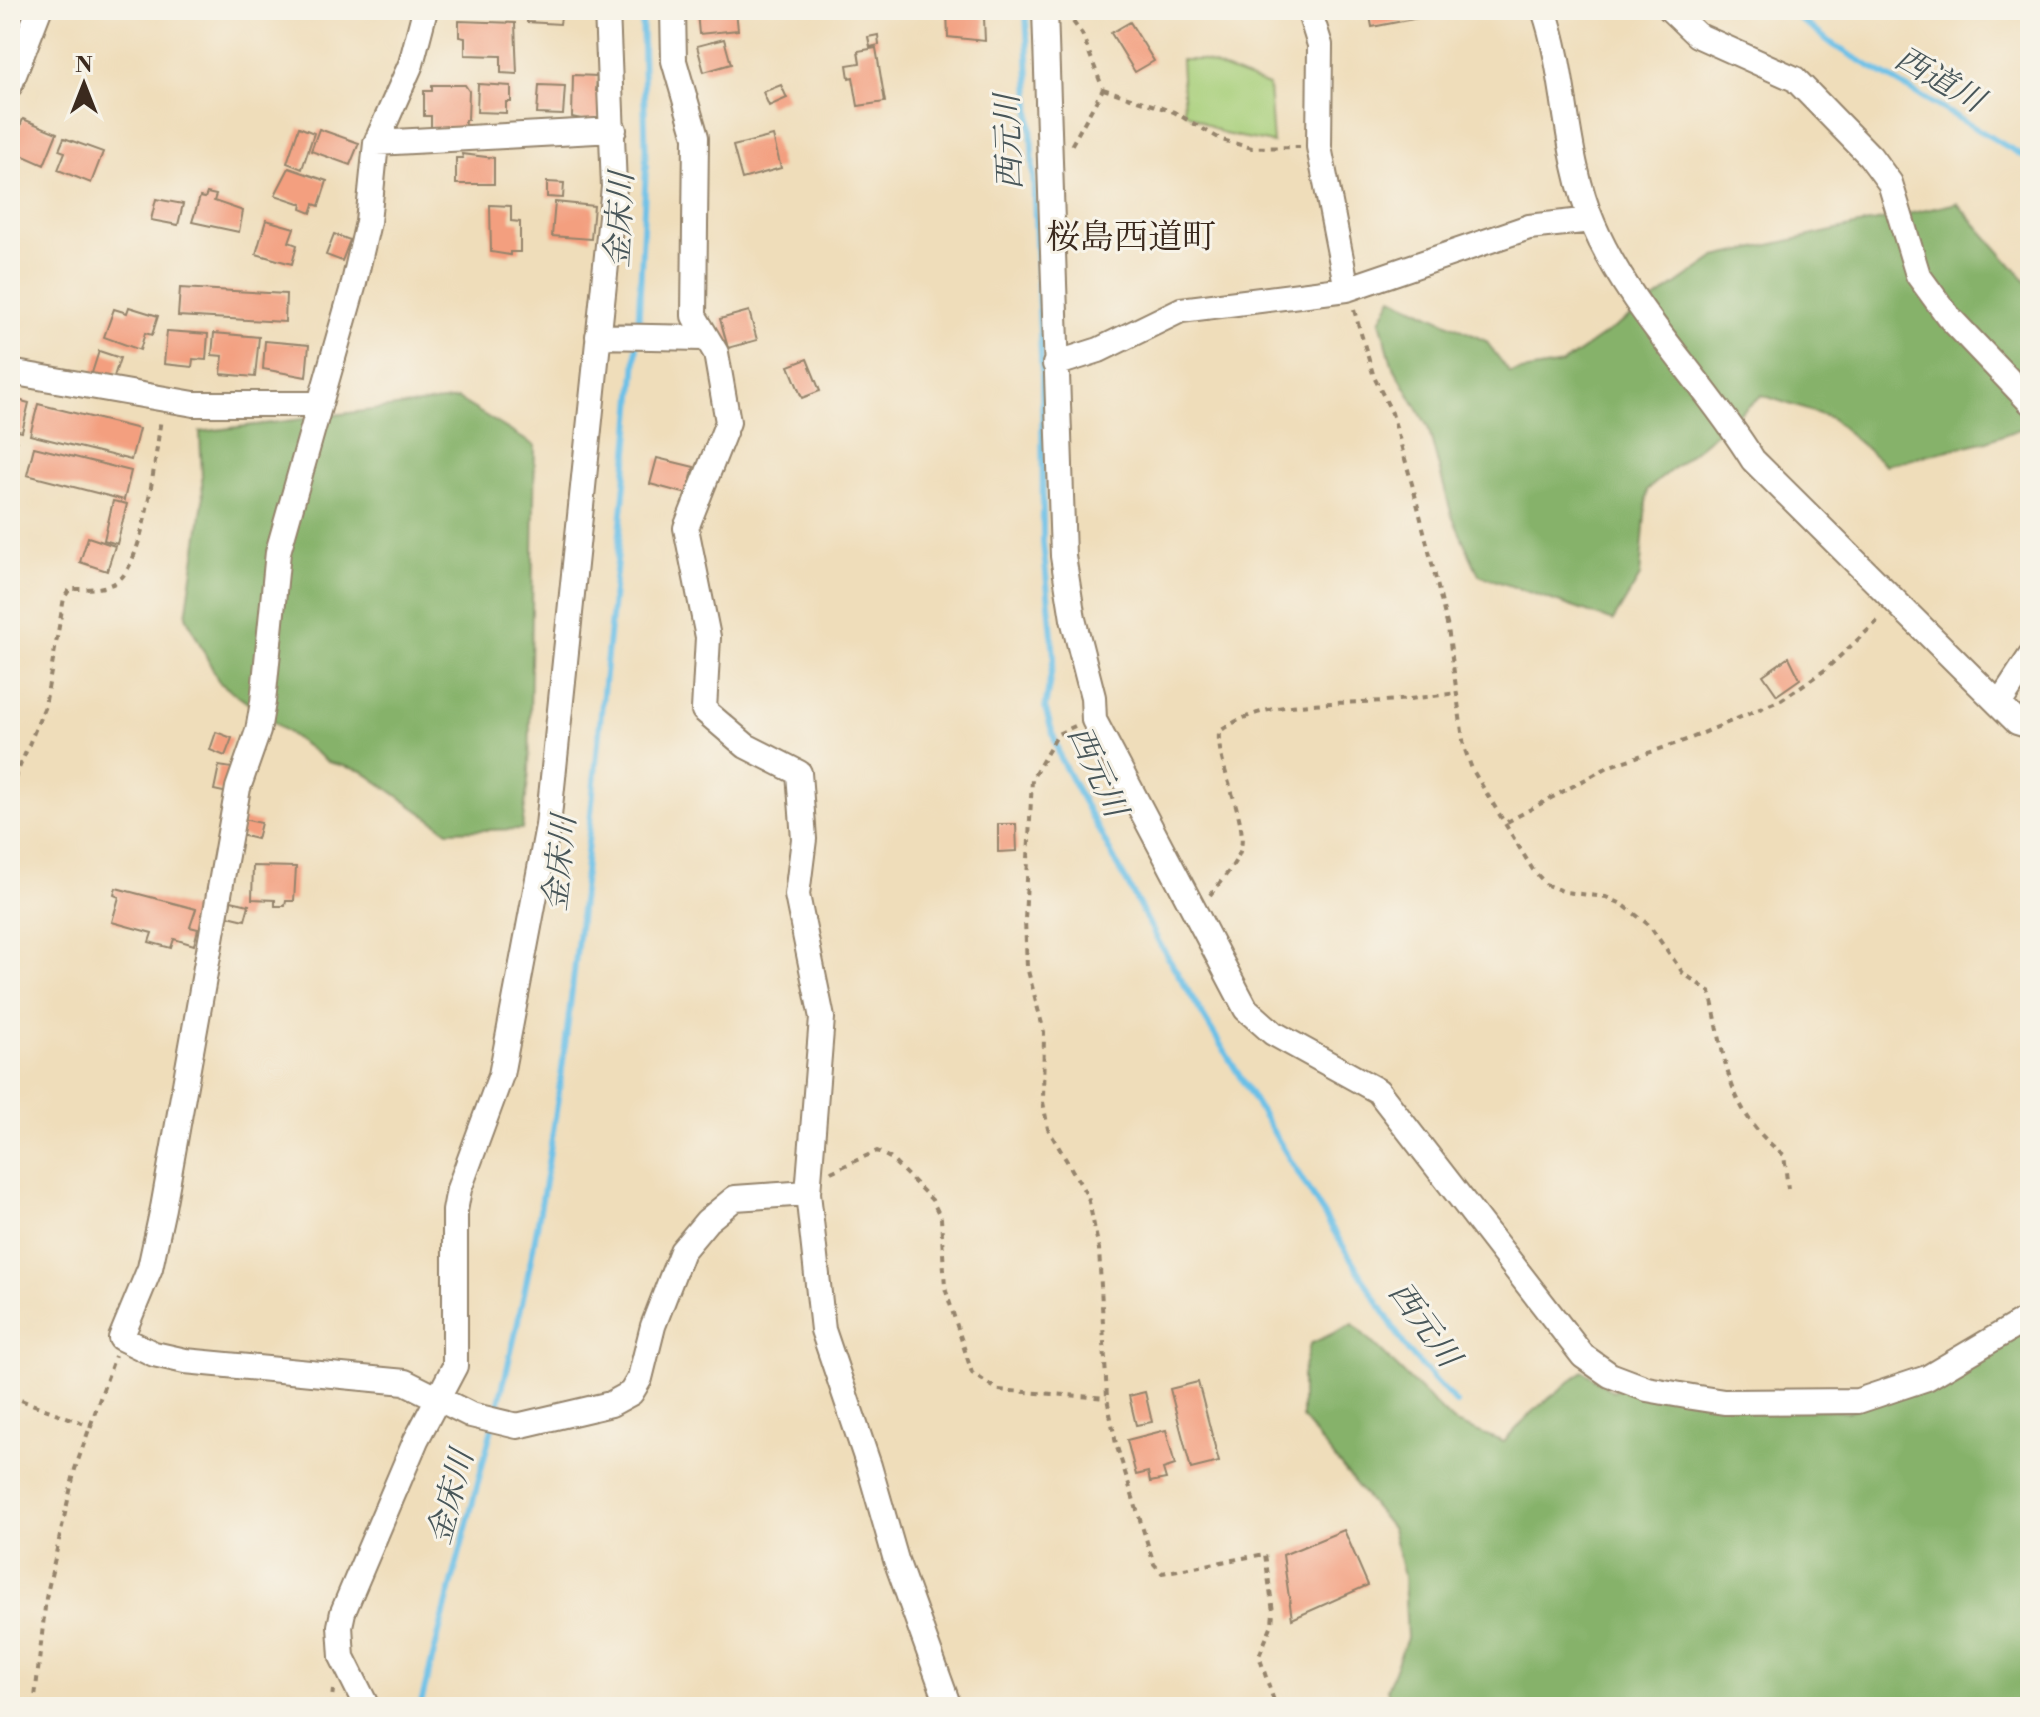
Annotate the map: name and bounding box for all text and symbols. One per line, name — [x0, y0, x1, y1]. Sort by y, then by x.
water label: 西道川 — [1888, 39, 1994, 123]
north arrow — [44, 44, 124, 124]
text: N — [75, 52, 93, 79]
water label: 西元川 — [987, 90, 1031, 191]
water label: 金床川 — [598, 168, 643, 269]
district label: 桜島西道町 — [1046, 217, 1216, 259]
water label: 西元川 — [1059, 719, 1137, 826]
water label: 金床川 — [535, 810, 585, 913]
water label: 西元川 — [1380, 1274, 1470, 1378]
water label: 金床川 — [419, 1443, 483, 1549]

